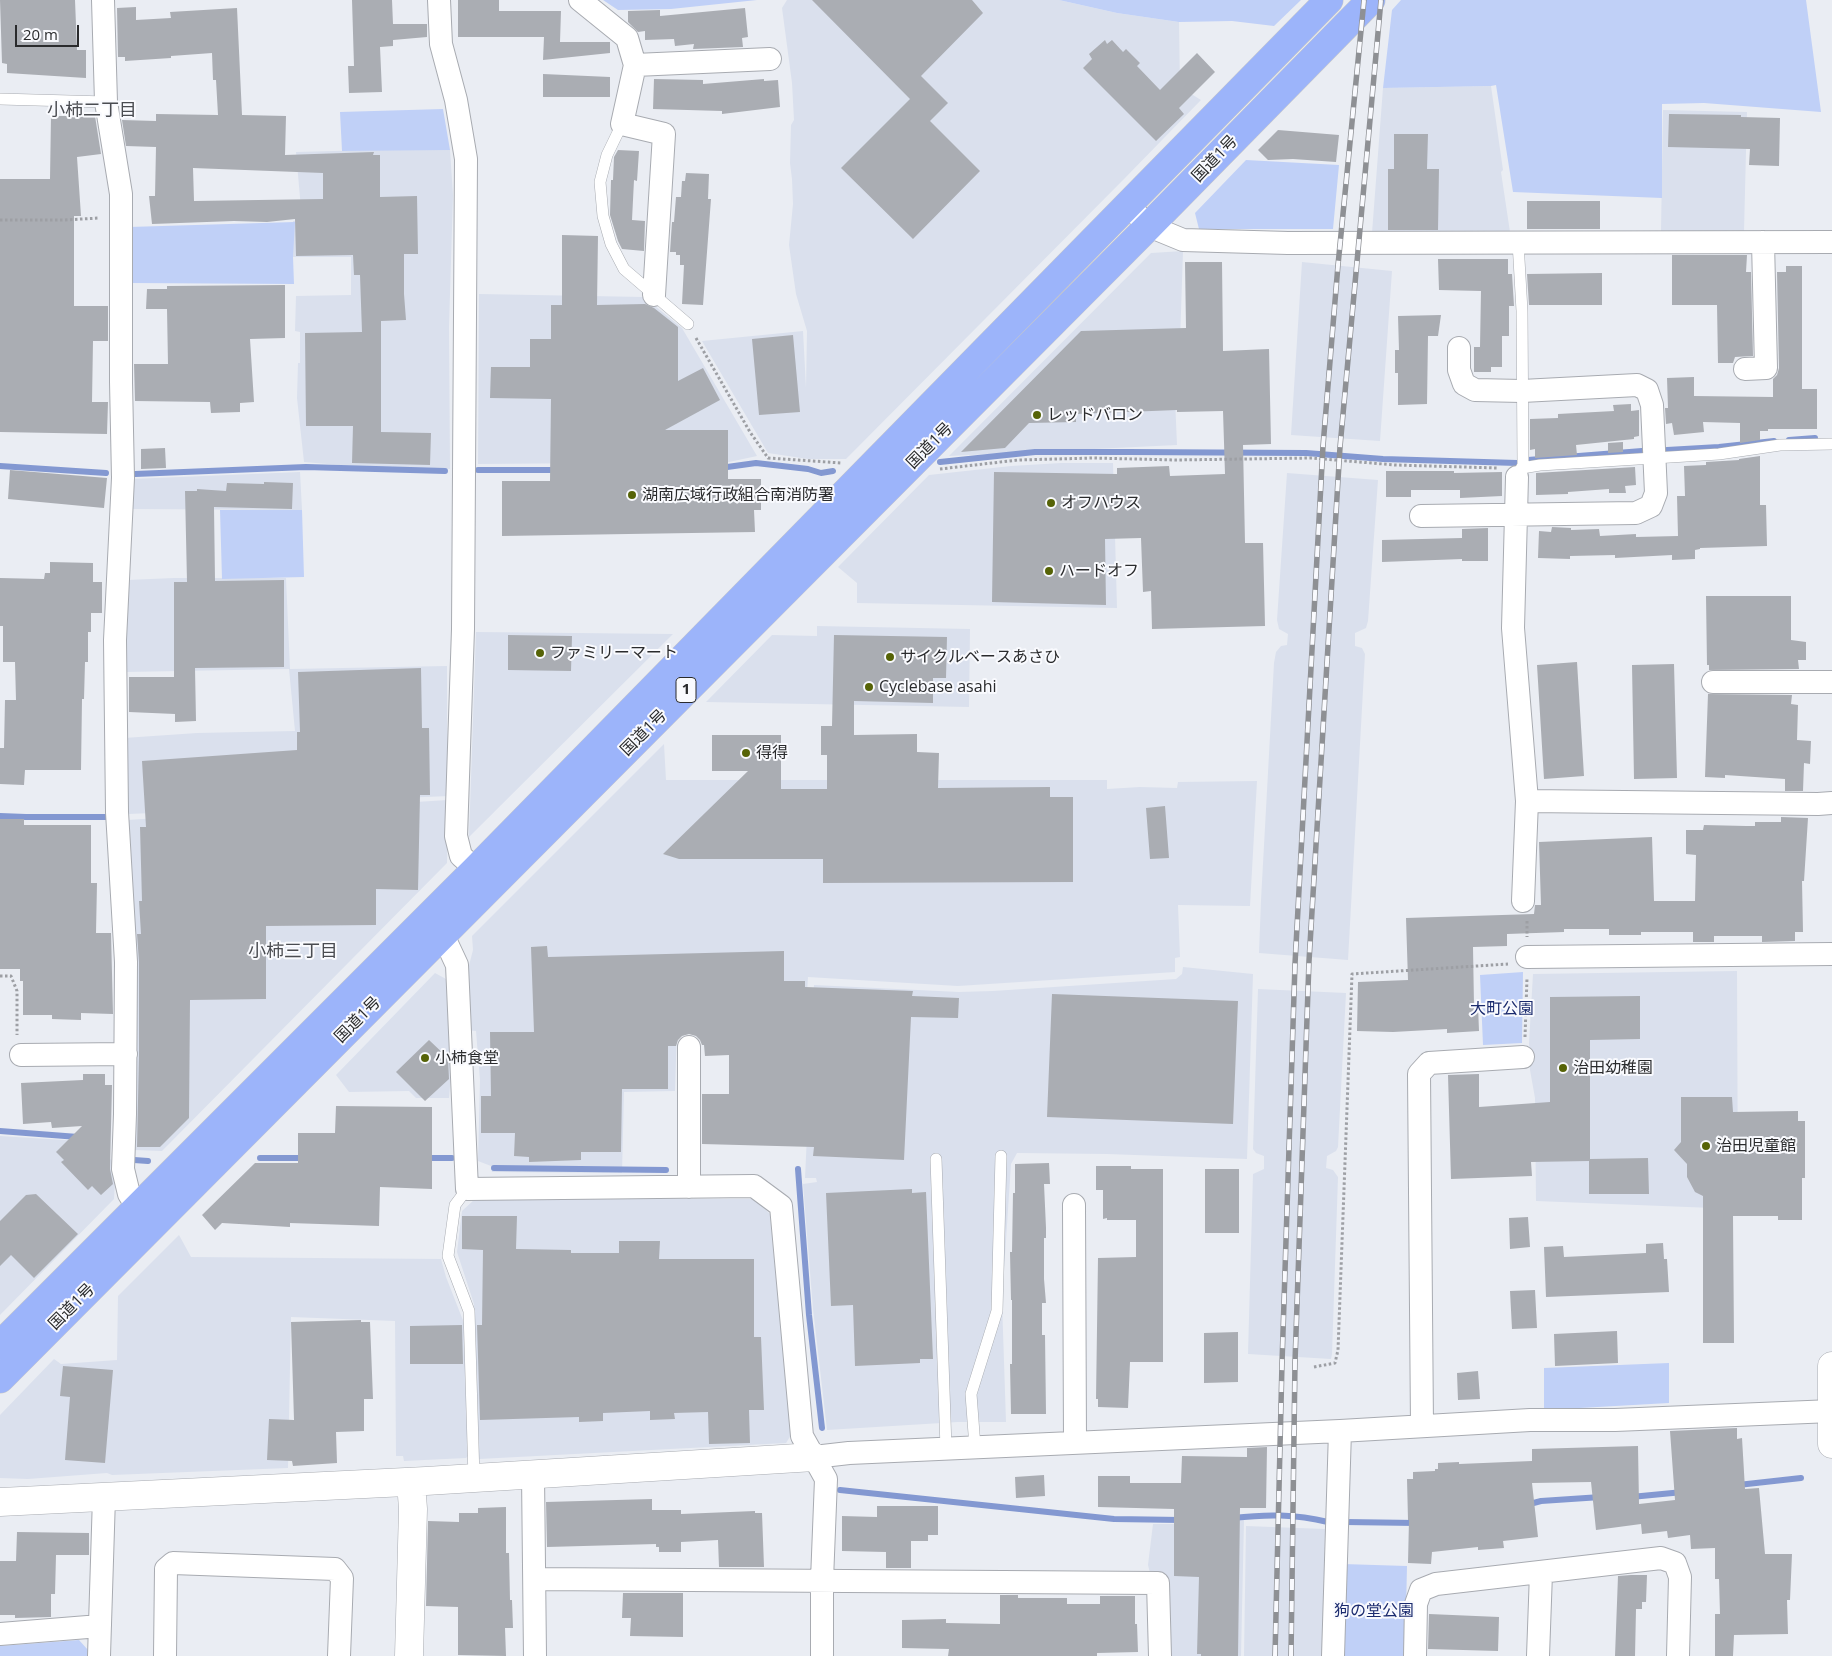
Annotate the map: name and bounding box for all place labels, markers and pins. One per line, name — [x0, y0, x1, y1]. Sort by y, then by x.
place label: レッドバロン — [1047, 405, 1143, 425]
marker: レッドバロン — [1031, 409, 1043, 421]
place label: 湖南広域行政組合南消防署 — [642, 485, 834, 505]
marker: 湖南広域行政組合南消防署 — [626, 489, 638, 501]
place label: オフハウス — [1061, 493, 1141, 513]
marker: オフハウス — [1045, 497, 1057, 509]
place label: ハードオフ — [1059, 561, 1139, 581]
marker: ハードオフ — [1043, 565, 1055, 577]
place label: ファミリーマート — [550, 643, 678, 663]
marker: ファミリーマート — [534, 647, 546, 659]
place label: サイクルベースあさひ — [900, 647, 1060, 667]
marker: サイクルベースあさひ — [884, 651, 896, 663]
place label: Cyclebase asahi — [879, 677, 996, 697]
marker: Cyclebase asahi — [863, 681, 875, 693]
place label: 得得 — [756, 743, 788, 763]
marker: 得得 — [740, 747, 752, 759]
place label: 小柿食堂 — [435, 1048, 499, 1068]
marker: 小柿食堂 — [419, 1052, 431, 1064]
place label: 治田幼稚園 — [1573, 1058, 1653, 1078]
marker: 治田幼稚園 — [1557, 1062, 1569, 1074]
place label: 治田児童館 — [1716, 1136, 1796, 1156]
marker: 治田児童館 — [1700, 1140, 1712, 1152]

